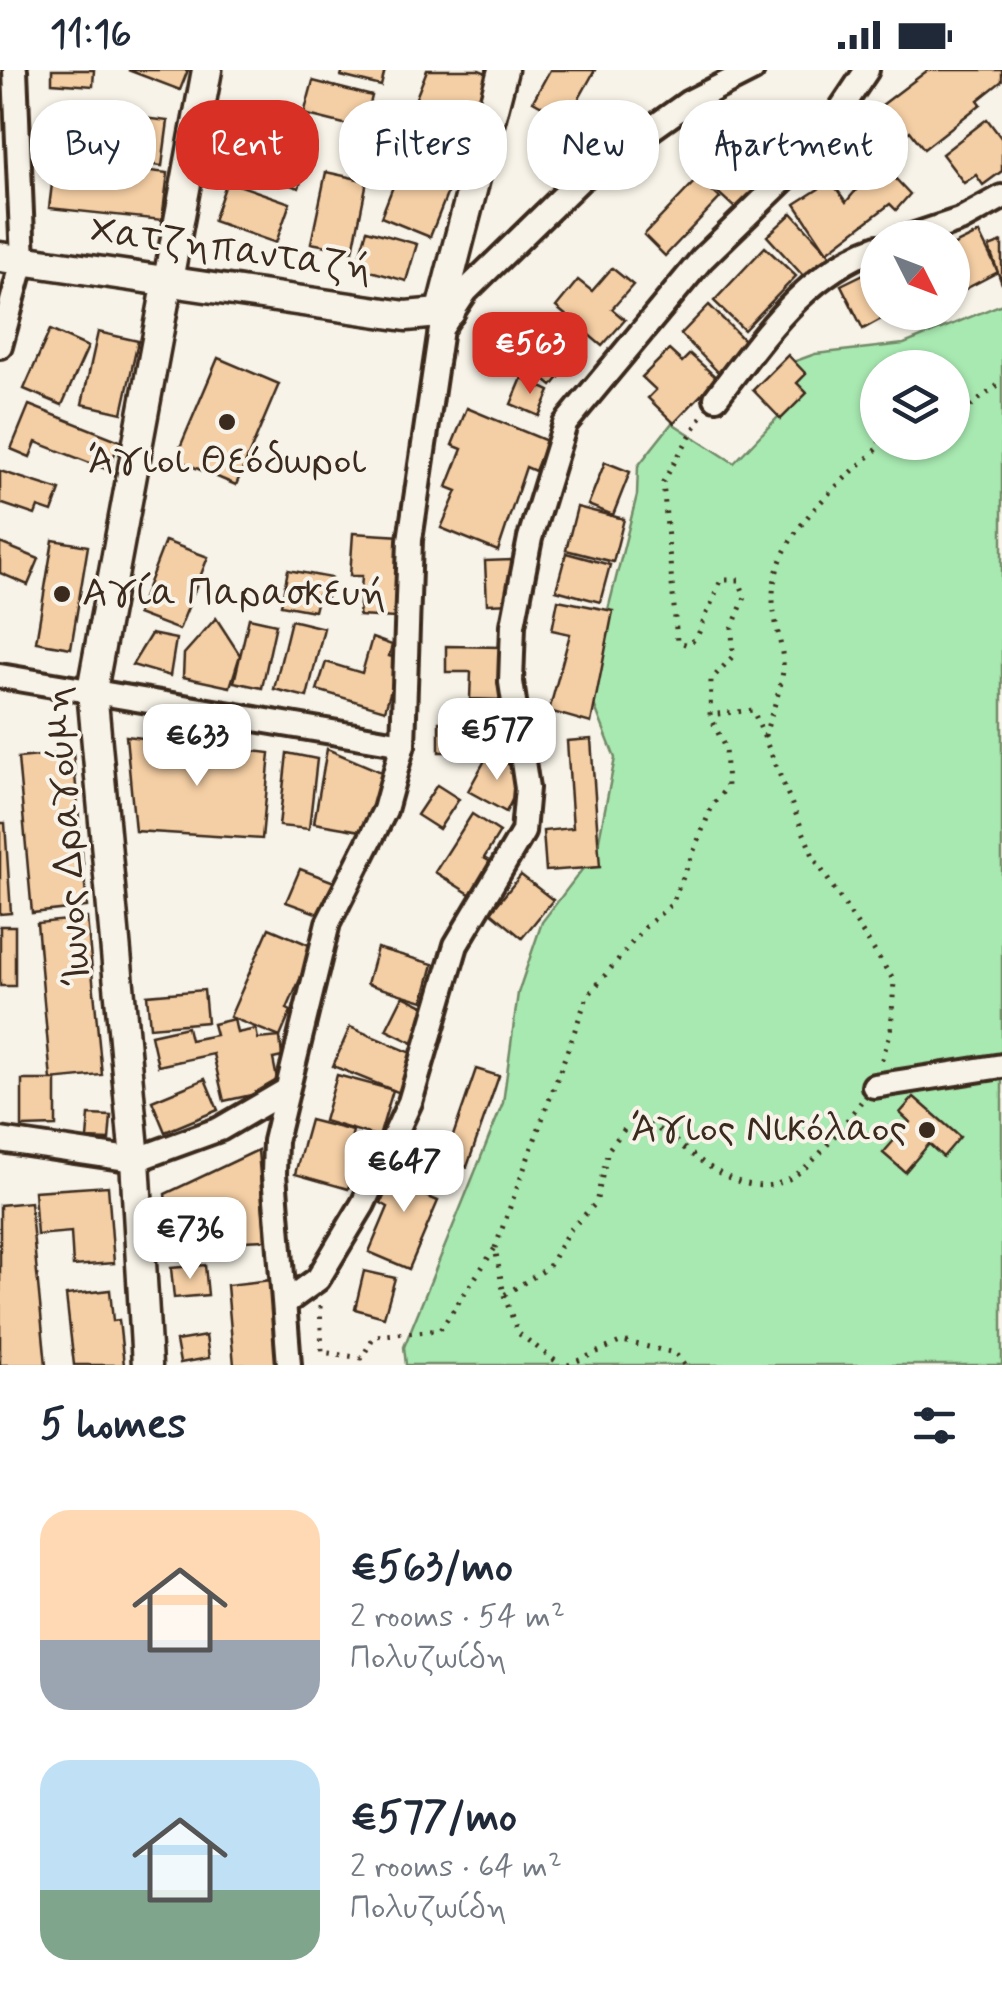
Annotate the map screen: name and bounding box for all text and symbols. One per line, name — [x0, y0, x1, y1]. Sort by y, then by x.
text: 11:16 — [50, 11, 131, 60]
chip: Buy — [30, 100, 156, 190]
chip: Rent — [176, 100, 319, 190]
chip: Filters — [339, 100, 507, 190]
chip: New — [527, 100, 659, 190]
chip: Apartment — [679, 100, 908, 190]
street label: Χατζηπανταζή — [87, 204, 375, 296]
north arrow — [860, 220, 970, 330]
map controls — [860, 220, 970, 460]
pin: €563 — [471, 312, 589, 397]
text: €563 — [495, 323, 565, 365]
button: layers — [860, 350, 970, 460]
marker: Άγιοι Θεόδωροι — [216, 411, 238, 433]
place label: Άγιοι Θεόδωροι — [88, 436, 367, 488]
place label: Αγία Παρασκευή — [82, 568, 386, 620]
marker: Αγία Παρασκευή — [51, 583, 73, 605]
street label: Ίωνος Δραγούμη — [32, 685, 104, 987]
pin: €577 — [438, 698, 556, 783]
pin: €633 — [138, 704, 256, 789]
text: €577 — [460, 709, 534, 751]
text: €633 — [165, 715, 229, 757]
place label: Άγιος Νικόλαος — [631, 1104, 907, 1156]
marker: Άγιος Νικόλαος — [916, 1119, 938, 1141]
pin: €647 — [345, 1130, 463, 1215]
text: €647 — [367, 1141, 441, 1183]
pin: €736 — [131, 1197, 249, 1282]
text: €736 — [155, 1208, 225, 1250]
text: 5 homes — [40, 1398, 186, 1453]
icon: filters — [907, 1398, 962, 1453]
text: €563/mo — [350, 1541, 513, 1596]
icon: home — [120, 1550, 240, 1670]
text: 2 rooms · 54 m² — [350, 1596, 565, 1638]
text: Πολυζωίδη — [350, 1638, 507, 1680]
text: €577/mo — [350, 1791, 517, 1846]
icon: home — [120, 1800, 240, 1920]
text: 2 rooms · 64 m² — [350, 1846, 562, 1888]
text: Πολυζωίδη — [350, 1888, 507, 1930]

